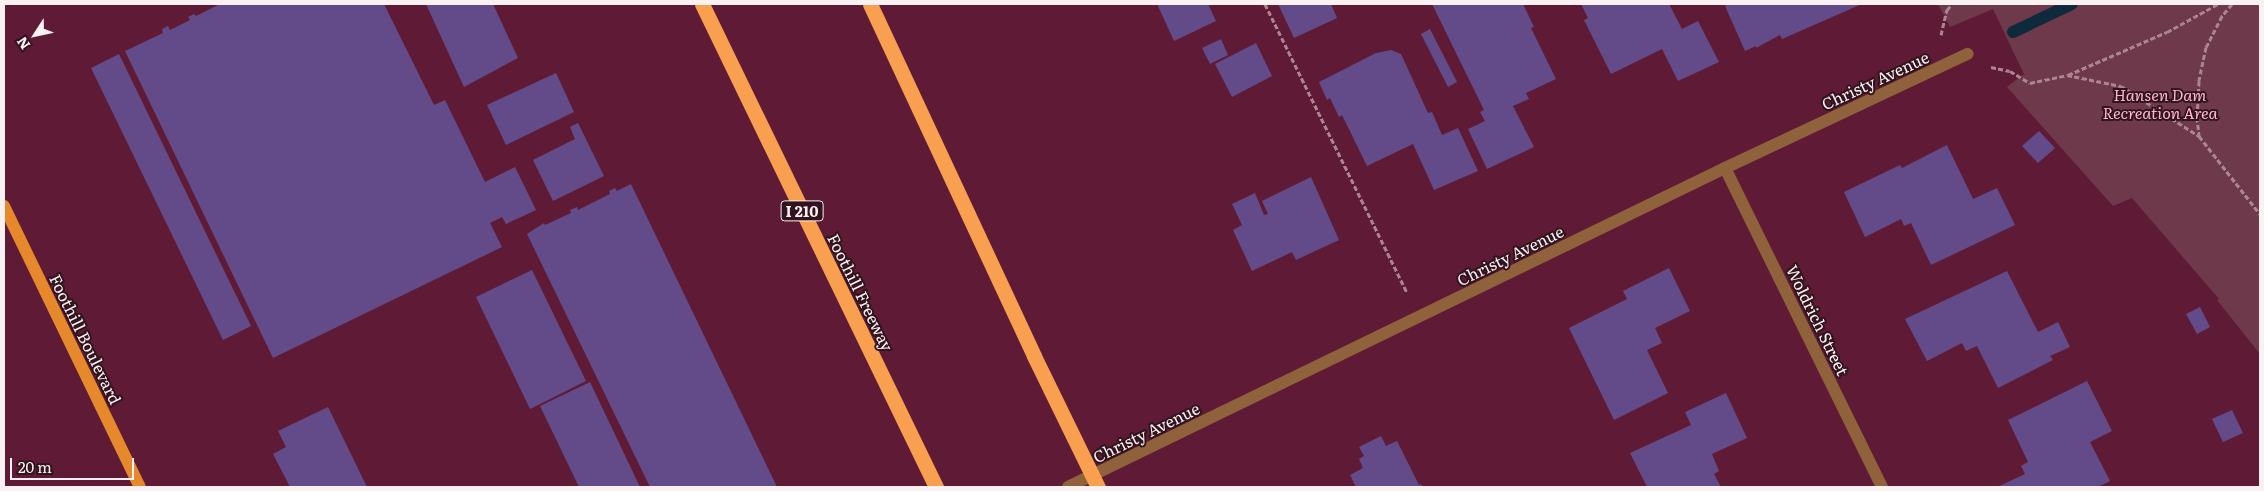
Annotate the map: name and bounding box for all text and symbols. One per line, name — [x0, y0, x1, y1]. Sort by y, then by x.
north arrow — [10, 10, 60, 60]
text: N — [11, 33, 34, 54]
street label: Christy Avenue — [1818, 47, 1932, 113]
park label: Hansen Dam Recreation Area — [2102, 84, 2218, 122]
road number: I 210 — [780, 198, 824, 224]
street label: Christy Avenue — [1453, 221, 1567, 289]
street label: Foothill Freeway — [824, 230, 898, 354]
street label: Woldrich Street — [1783, 262, 1853, 378]
street label: Foothill Boulevard — [46, 271, 126, 407]
street label: Christy Avenue — [1089, 398, 1203, 466]
scale bar — [12, 448, 136, 480]
text: 20 m — [18, 455, 52, 478]

